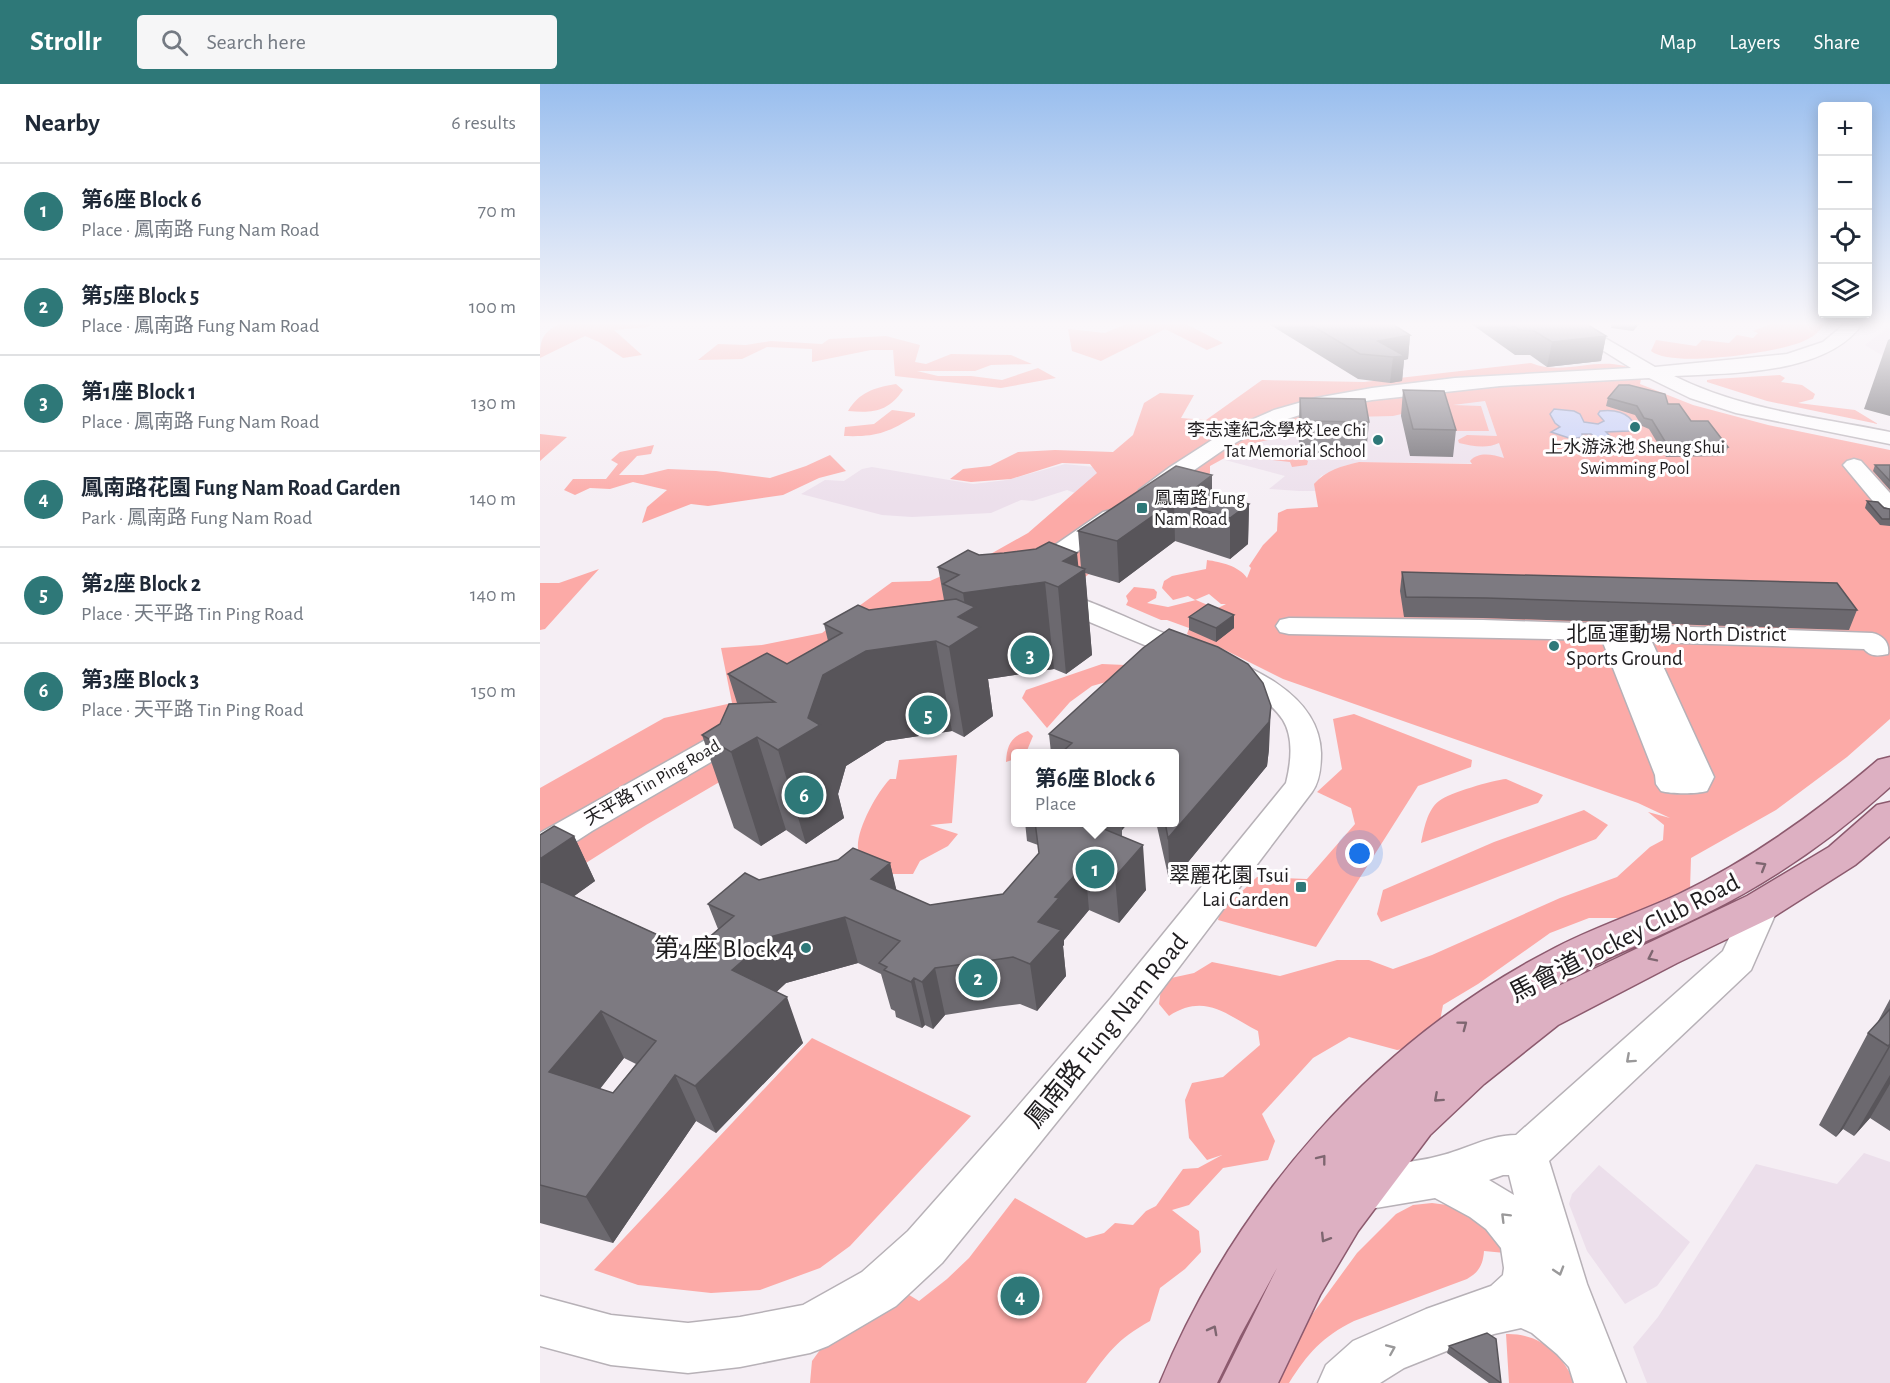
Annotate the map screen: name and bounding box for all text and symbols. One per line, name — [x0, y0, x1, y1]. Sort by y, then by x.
search box — [137, 15, 557, 69]
icon: search — [158, 26, 191, 59]
text: Strollr — [30, 28, 101, 56]
text: Search here — [206, 31, 306, 53]
text: Map — [1660, 32, 1696, 53]
text: Layers — [1729, 32, 1780, 53]
text: Share — [1813, 32, 1860, 53]
map controls — [1818, 102, 1872, 318]
button: + — [1818, 102, 1872, 156]
text: Nearby — [24, 110, 100, 136]
text: 6 results — [451, 113, 516, 133]
button: − — [1818, 156, 1872, 210]
text: 第6座 Block 6 — [81, 189, 202, 211]
text: 1 — [40, 201, 47, 221]
text: 70 m — [478, 201, 516, 221]
button: locate — [1818, 210, 1872, 264]
text: Place · 鳳南路 Fung Nam Road — [81, 220, 319, 240]
button: layers — [1818, 264, 1872, 318]
text: 第5座 Block 5 — [81, 285, 199, 307]
text: 2 — [39, 297, 48, 317]
text: 100 m — [469, 297, 516, 317]
text: Place · 鳳南路 Fung Nam Road — [81, 316, 319, 336]
text: 第1座 Block 1 — [81, 381, 196, 403]
text: 3 — [39, 393, 48, 413]
text: 130 m — [471, 393, 516, 413]
text: Place · 鳳南路 Fung Nam Road — [81, 412, 319, 432]
place label: 李志達紀念學校 Lee Chi Tat Memorial School — [1187, 420, 1366, 461]
marker: 上水游泳池 Sheung Shui Swimming Pool — [1628, 420, 1642, 434]
marker: 李志達紀念學校 Lee Chi Tat Memorial School — [1371, 433, 1385, 447]
place label: 上水游泳池 Sheung Shui Swimming Pool — [1545, 437, 1725, 478]
text: 鳳南路花園 Fung Nam Road Garden — [81, 477, 401, 499]
place label: 鳳南路 Fung Nam Road — [1154, 488, 1245, 529]
text: 4 — [38, 489, 49, 509]
text: 140 m — [470, 489, 516, 509]
marker: 鳳南路 Fung Nam Road — [1135, 501, 1149, 515]
text: Park · 鳳南路 Fung Nam Road — [81, 508, 312, 528]
text: 第2座 Block 2 — [81, 573, 201, 595]
text: 5 — [39, 585, 48, 605]
text: 140 m — [470, 585, 516, 605]
text: Place · 天平路 Tin Ping Road — [81, 604, 304, 624]
place label: 北區運動場 North District Sports Ground — [1566, 623, 1786, 669]
pin: 3 — [1010, 632, 1050, 678]
marker: 北區運動場 North District Sports Ground — [1547, 639, 1561, 653]
text: 第3座 Block 3 — [81, 669, 199, 691]
text: 6 — [39, 681, 48, 701]
text: 150 m — [471, 681, 516, 701]
pin: 5 — [908, 692, 948, 738]
text: Place · 天平路 Tin Ping Road — [81, 700, 304, 720]
street label: 天平路 Tin Ping Road — [581, 735, 723, 829]
popup — [1011, 749, 1179, 827]
text: 第6座 Block 6 — [1035, 768, 1155, 790]
pin: 6 — [784, 772, 824, 818]
text: Place — [1035, 794, 1076, 814]
your location — [1345, 839, 1374, 868]
pin: 1 — [1076, 846, 1114, 892]
one-way arrow — [1756, 862, 1766, 873]
place label: 翠麗花園 Tsui Lai Garden — [1169, 864, 1289, 910]
street label: 馬會道 Jockey Club Road — [1504, 867, 1744, 1007]
marker: 翠麗花園 Tsui Lai Garden — [1294, 880, 1308, 894]
street label: 鳳南路 Fung Nam Road — [1020, 928, 1193, 1133]
place label: 第4座 Block 4 — [653, 935, 794, 962]
marker: 第4座 Block 4 — [799, 941, 813, 955]
one-way arrow — [1648, 950, 1659, 962]
pin: 2 — [958, 956, 998, 1000]
one-way arrow — [1456, 1022, 1467, 1033]
one-way arrow — [1626, 1052, 1636, 1063]
one-way arrow — [1434, 1091, 1444, 1102]
one-way arrow — [1314, 1155, 1325, 1166]
one-way arrow — [1502, 1214, 1513, 1225]
one-way arrow — [1321, 1232, 1333, 1242]
one-way arrow — [1552, 1265, 1564, 1276]
pin: 4 — [1000, 1274, 1040, 1318]
one-way arrow — [1206, 1326, 1217, 1336]
one-way arrow — [1385, 1344, 1396, 1356]

